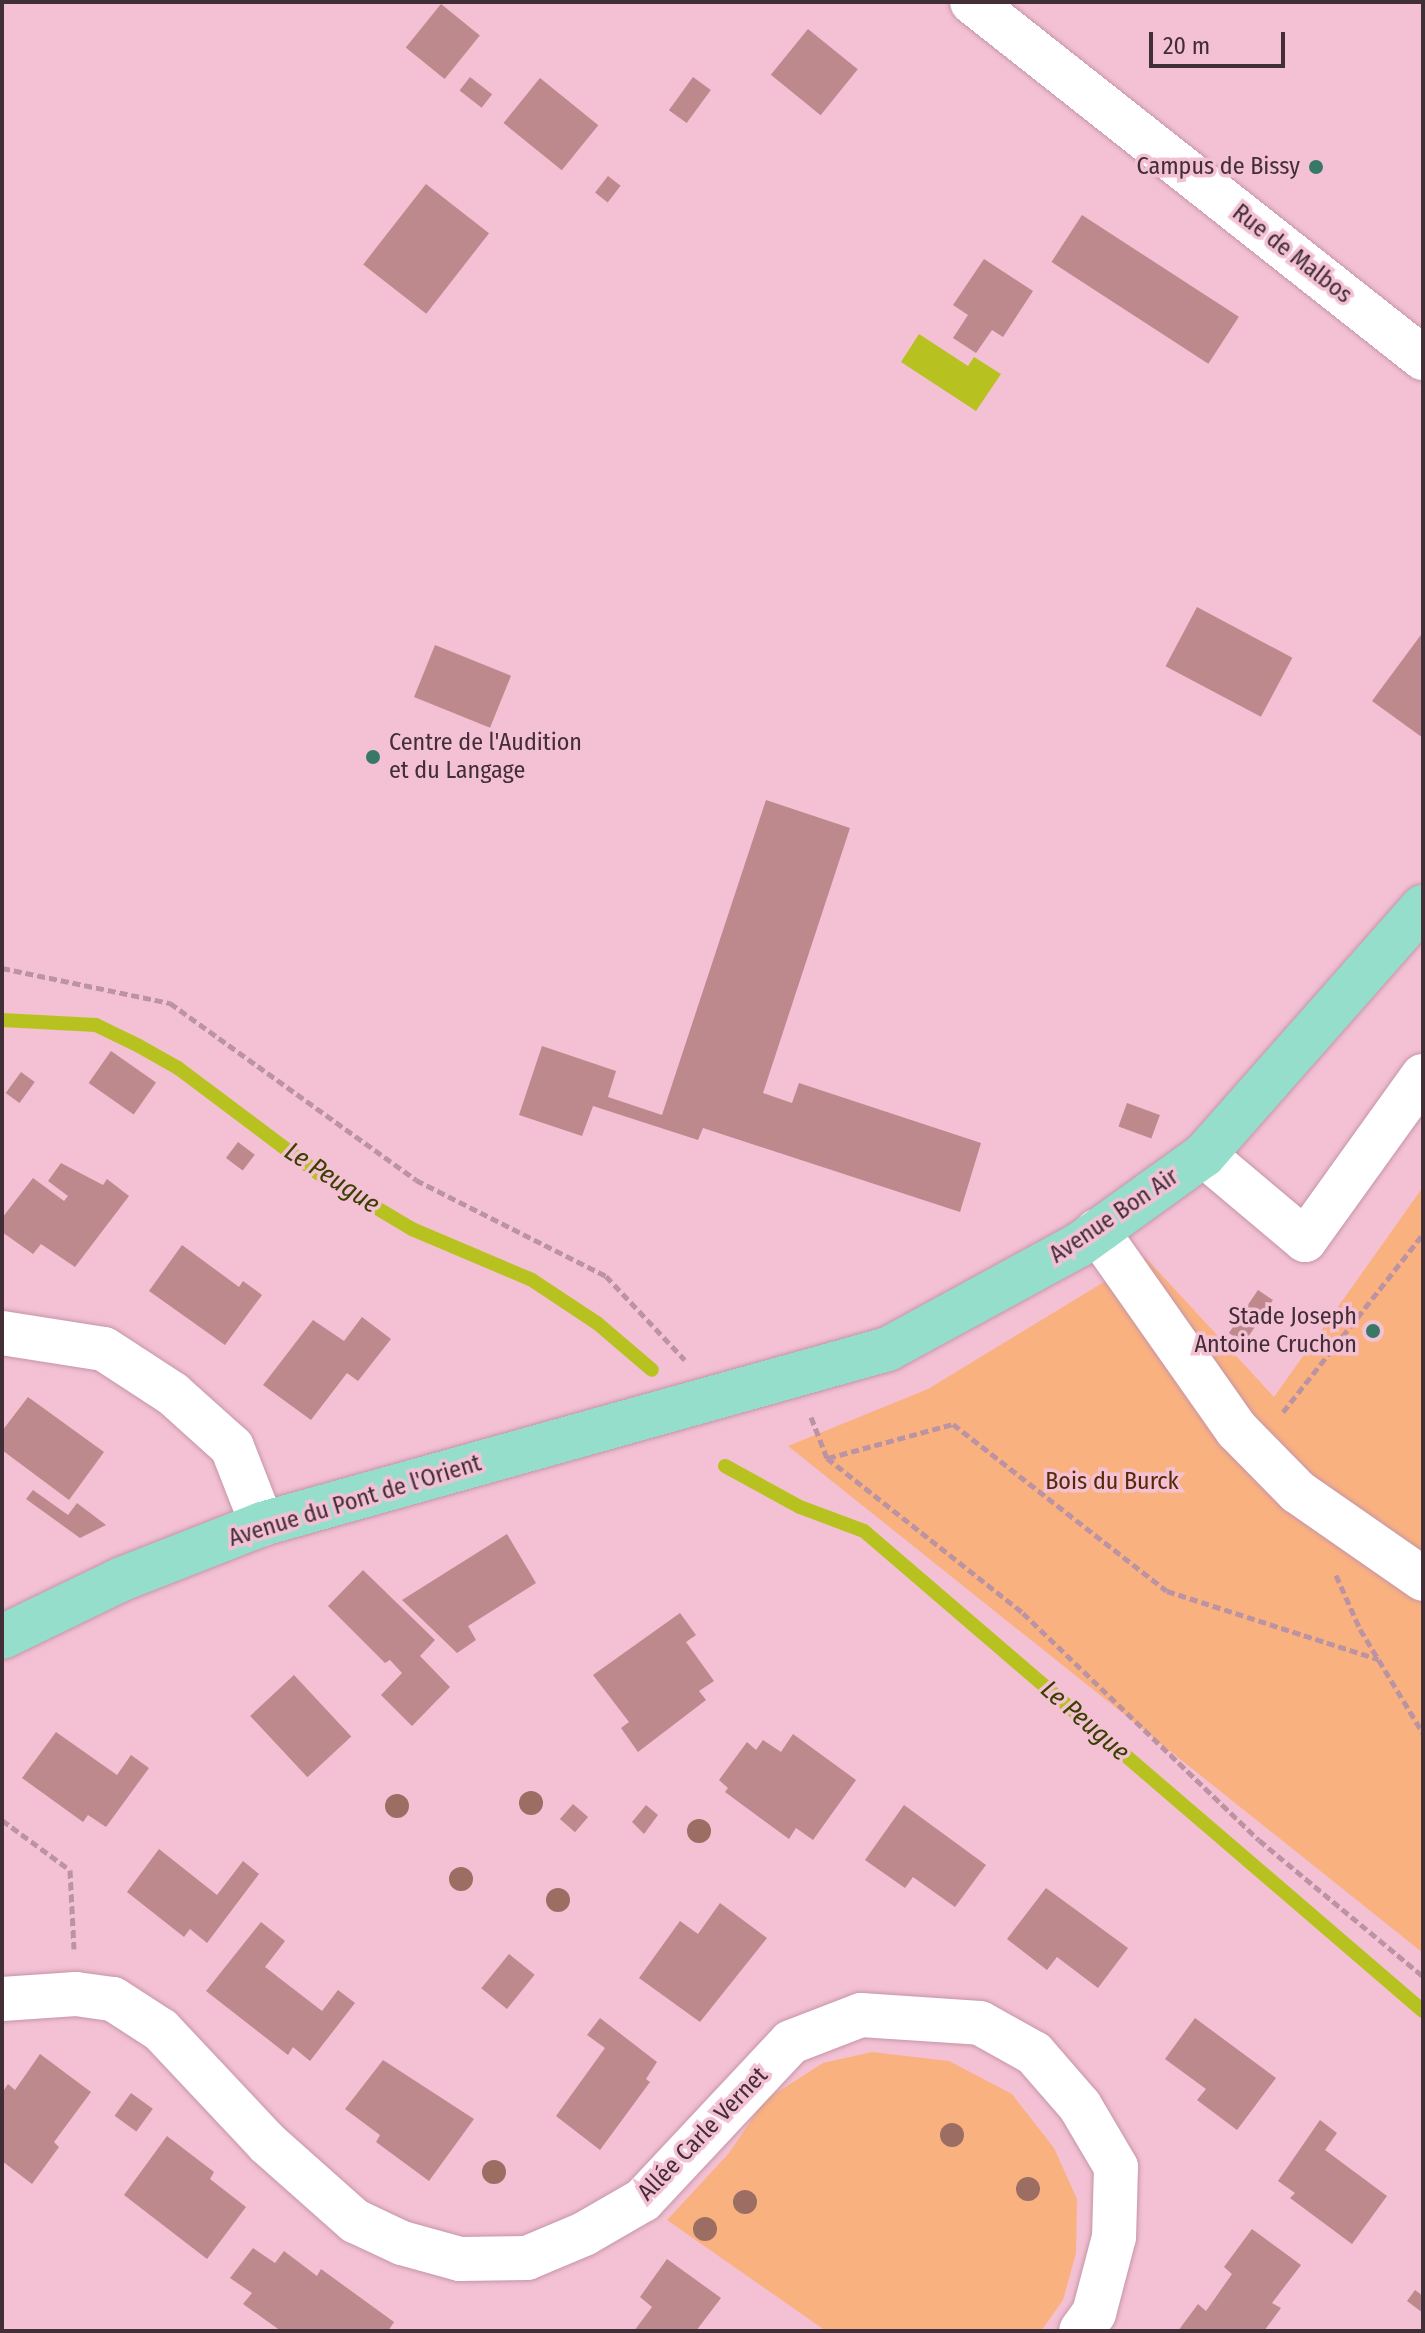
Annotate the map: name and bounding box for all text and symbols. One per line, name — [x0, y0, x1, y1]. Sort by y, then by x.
scale bar — [1153, 16, 1289, 66]
text: 20 m — [1163, 32, 1210, 60]
place label: Campus de Bissy — [1136, 153, 1300, 181]
marker: Campus de Bissy — [1307, 158, 1325, 176]
street label: Rue de Malbos — [1226, 198, 1358, 310]
place label: Centre de l'Audition et du Langage — [389, 729, 582, 785]
marker: Centre de l'Audition et du Langage — [364, 748, 382, 766]
water label: Le Peugue — [279, 1136, 385, 1220]
street label: Avenue Bon Air — [1044, 1162, 1184, 1270]
place label: Stade Joseph Antoine Cruchon — [1194, 1303, 1357, 1359]
marker: Stade Joseph Antoine Cruchon — [1364, 1322, 1382, 1340]
street label: Avenue du Pont de l'Orient — [225, 1449, 485, 1553]
park label: Bois du Burck — [1045, 1468, 1179, 1496]
water label: Le Peugue — [1034, 1674, 1136, 1768]
street label: Allée Carle Vernet — [632, 2061, 774, 2207]

